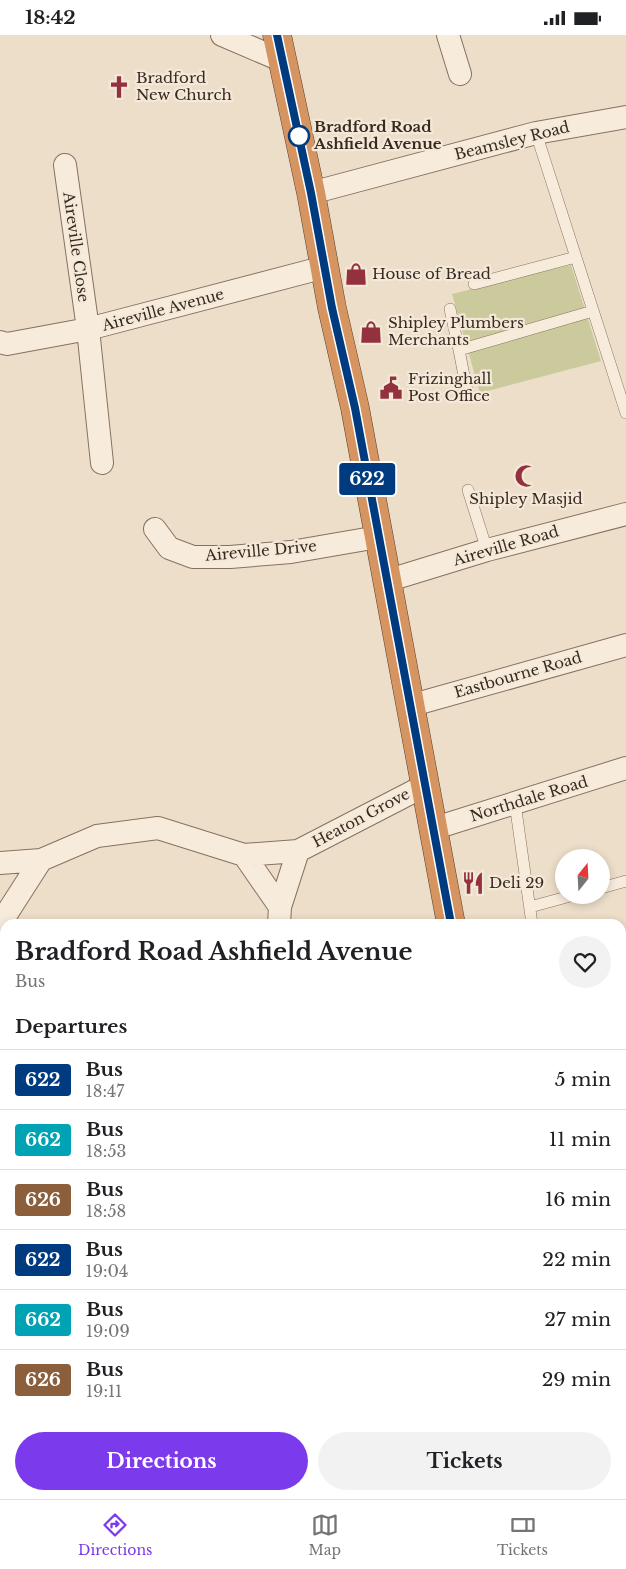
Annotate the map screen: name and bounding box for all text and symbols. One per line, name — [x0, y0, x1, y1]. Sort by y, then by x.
text: 18:42 — [25, 6, 76, 29]
place label: Bradford New Church — [136, 68, 232, 104]
church icon: Bradford New Church — [106, 74, 132, 100]
place label: Bradford Road Ashfield Avenue — [313, 117, 442, 153]
street label: Beamsley Road — [452, 117, 571, 164]
marker: Bradford Road Ashfield Avenue — [288, 125, 310, 147]
street label: Aireville Close — [59, 190, 94, 303]
shop icon: House of Bread — [343, 261, 369, 287]
place label: House of Bread — [372, 264, 491, 283]
street label: Aireville Avenue — [99, 284, 226, 335]
place label: Shipley Plumbers Merchants — [388, 313, 524, 349]
shop icon: Shipley Plumbers Merchants — [358, 319, 384, 345]
place label: Frizinghall Post Office — [408, 369, 491, 405]
public building icon: Frizinghall Post Office — [378, 375, 404, 401]
line badge: 622 — [338, 463, 396, 495]
mosque icon: Shipley Masjid — [513, 463, 539, 489]
text: 622 — [349, 468, 385, 490]
place label: Shipley Masjid — [469, 489, 583, 508]
street label: Aireville Road — [450, 521, 561, 570]
street label: Aireville Drive — [203, 536, 318, 565]
street label: Eastbourne Road — [452, 647, 584, 702]
street label: Northdale Road — [468, 772, 590, 825]
street label: Heaton Grove — [309, 784, 413, 851]
north arrow — [555, 849, 610, 904]
map controls — [555, 849, 610, 904]
restaurant icon: Deli 29 — [460, 870, 486, 896]
place label: Deli 29 — [489, 873, 544, 892]
button: heart — [559, 936, 611, 988]
text: Bradford Road Ashfield Avenue — [15, 937, 413, 966]
text: Bus — [15, 971, 45, 991]
text: Departures — [15, 1015, 127, 1038]
text: Bus — [86, 1058, 123, 1081]
text: 5 min — [555, 1068, 611, 1091]
text: 622 — [25, 1069, 61, 1091]
text: 18:47 — [86, 1081, 124, 1101]
text: Bus — [86, 1118, 123, 1141]
text: 11 min — [549, 1128, 611, 1151]
text: 662 — [25, 1129, 61, 1151]
text: 18:53 — [86, 1141, 126, 1161]
text: Bus — [86, 1178, 123, 1201]
text: 16 min — [545, 1188, 611, 1211]
text: 626 — [25, 1189, 61, 1211]
text: 18:58 — [86, 1201, 126, 1221]
text: Bus — [86, 1238, 123, 1261]
text: 22 min — [542, 1248, 611, 1271]
text: 622 — [25, 1249, 61, 1271]
text: 19:04 — [86, 1261, 128, 1281]
text: Bus — [86, 1298, 123, 1321]
text: 27 min — [544, 1308, 611, 1331]
text: 662 — [25, 1309, 61, 1331]
text: 19:09 — [86, 1321, 130, 1341]
text: Bus — [86, 1358, 123, 1381]
text: 29 min — [542, 1368, 611, 1391]
text: 626 — [25, 1369, 61, 1391]
text: 19:11 — [86, 1381, 122, 1401]
button: Directions — [15, 1432, 308, 1490]
button: Tickets — [318, 1432, 611, 1490]
tab: Directions — [78, 1511, 152, 1559]
tab: Map — [309, 1511, 341, 1559]
tab: Tickets — [497, 1511, 548, 1559]

